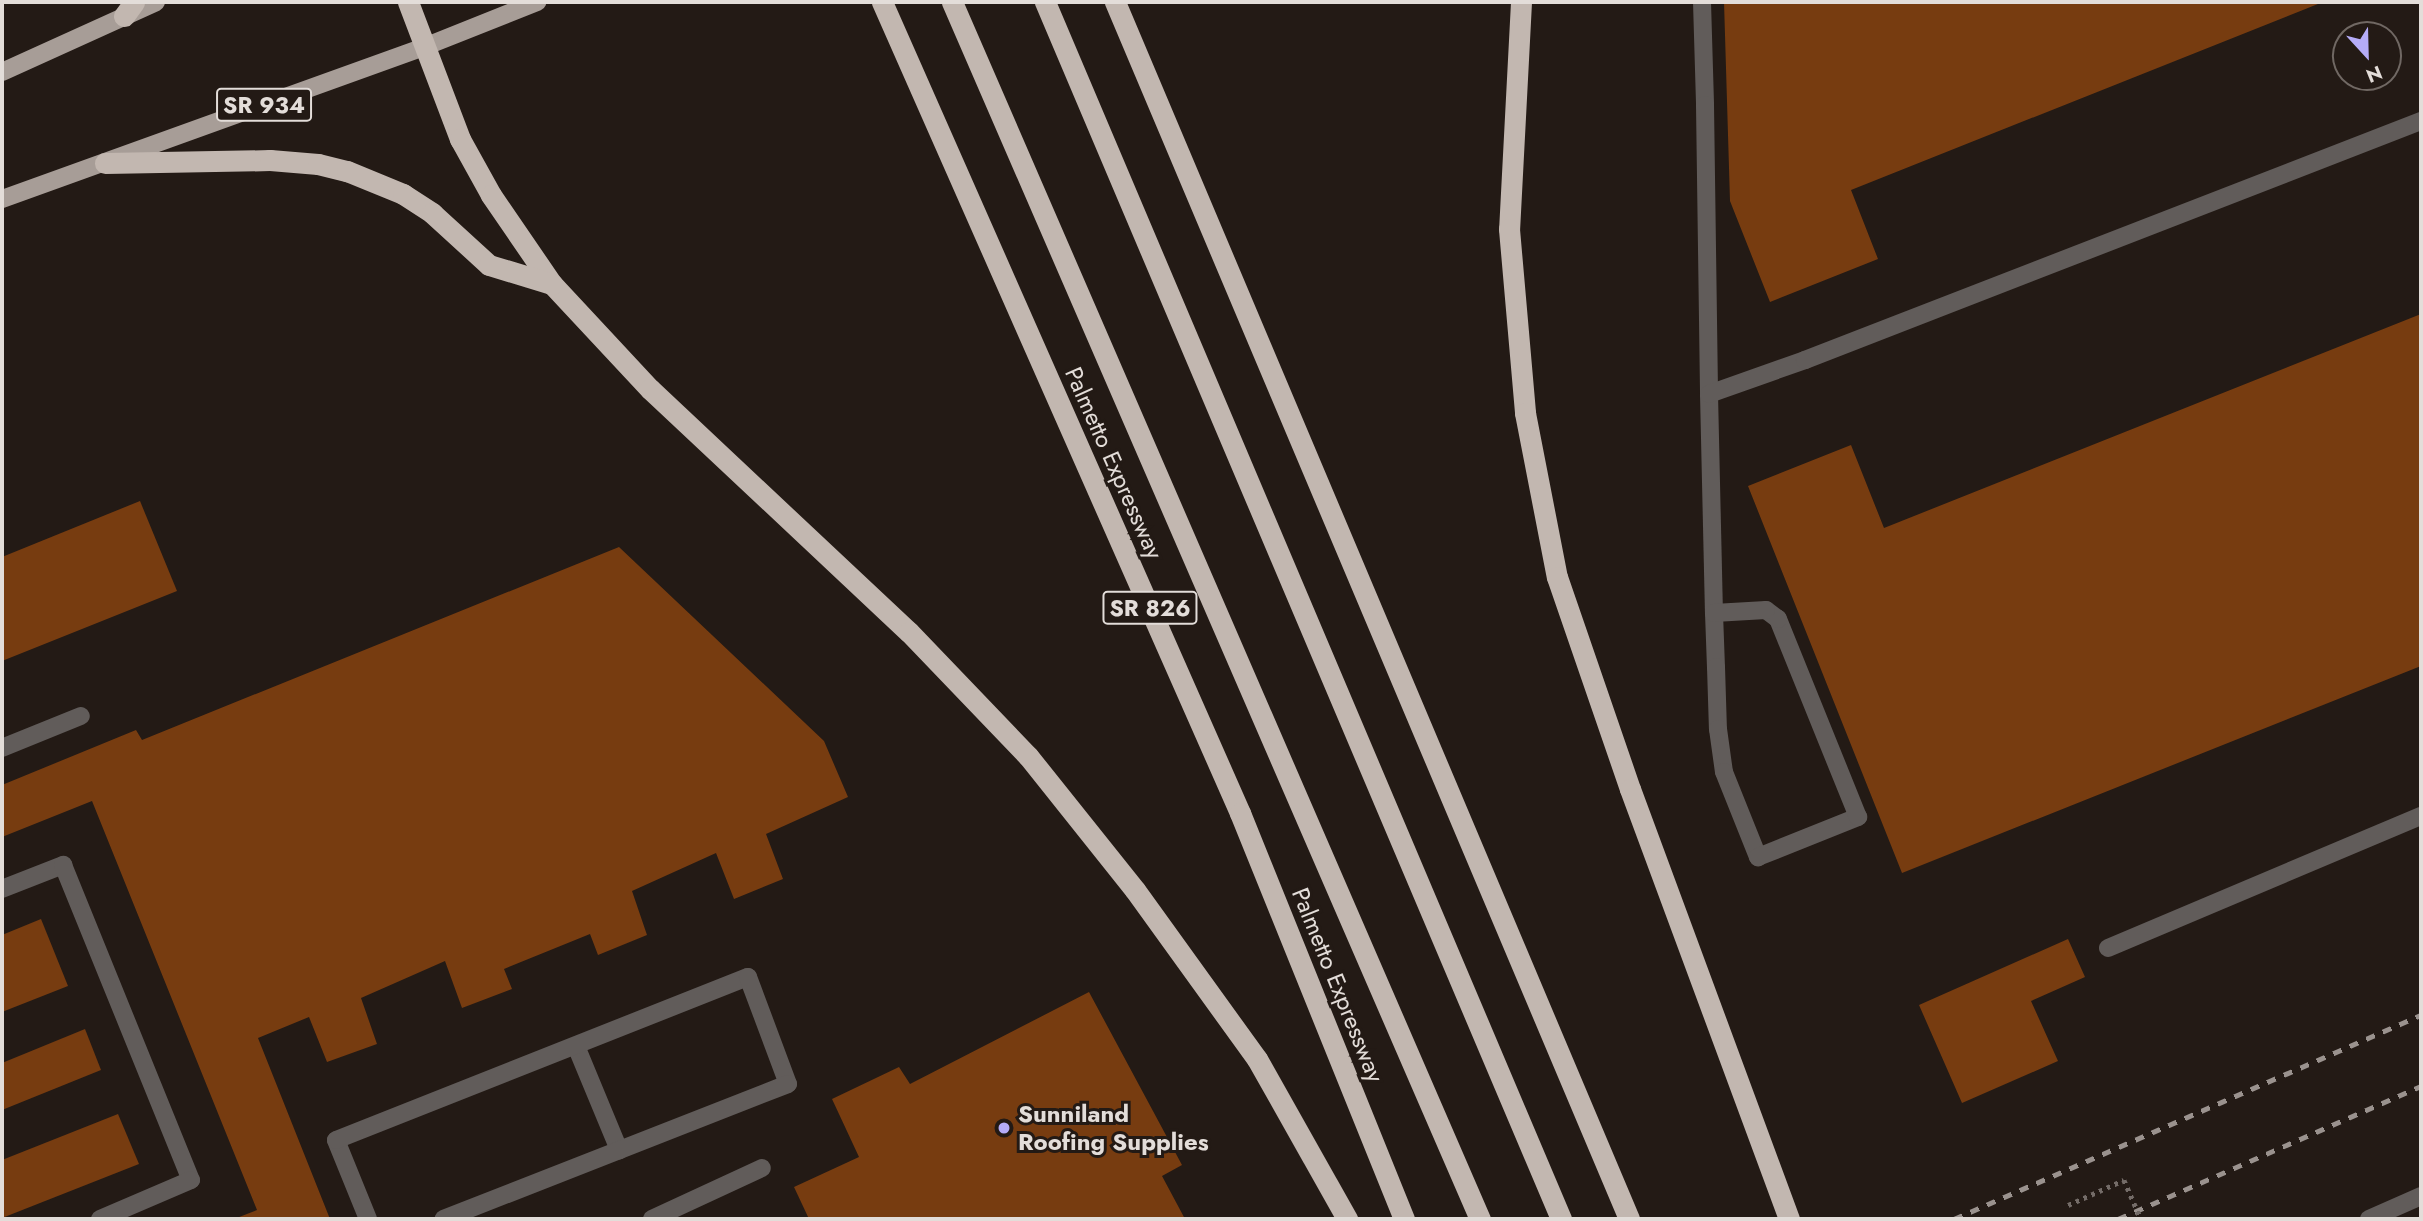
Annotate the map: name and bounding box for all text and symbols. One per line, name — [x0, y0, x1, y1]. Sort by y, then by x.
north arrow — [2332, 21, 2402, 91]
text: N — [2362, 59, 2386, 89]
road number: SR 934 — [215, 86, 313, 124]
street label: Palmetto Expressway — [1059, 363, 1169, 563]
road number: SR 826 — [1101, 588, 1199, 628]
street label: Palmetto Expressway — [1286, 884, 1390, 1086]
place label: Sunniland Roofing Supplies — [1018, 1100, 1209, 1156]
marker: Sunniland Roofing Supplies — [996, 1120, 1012, 1136]

